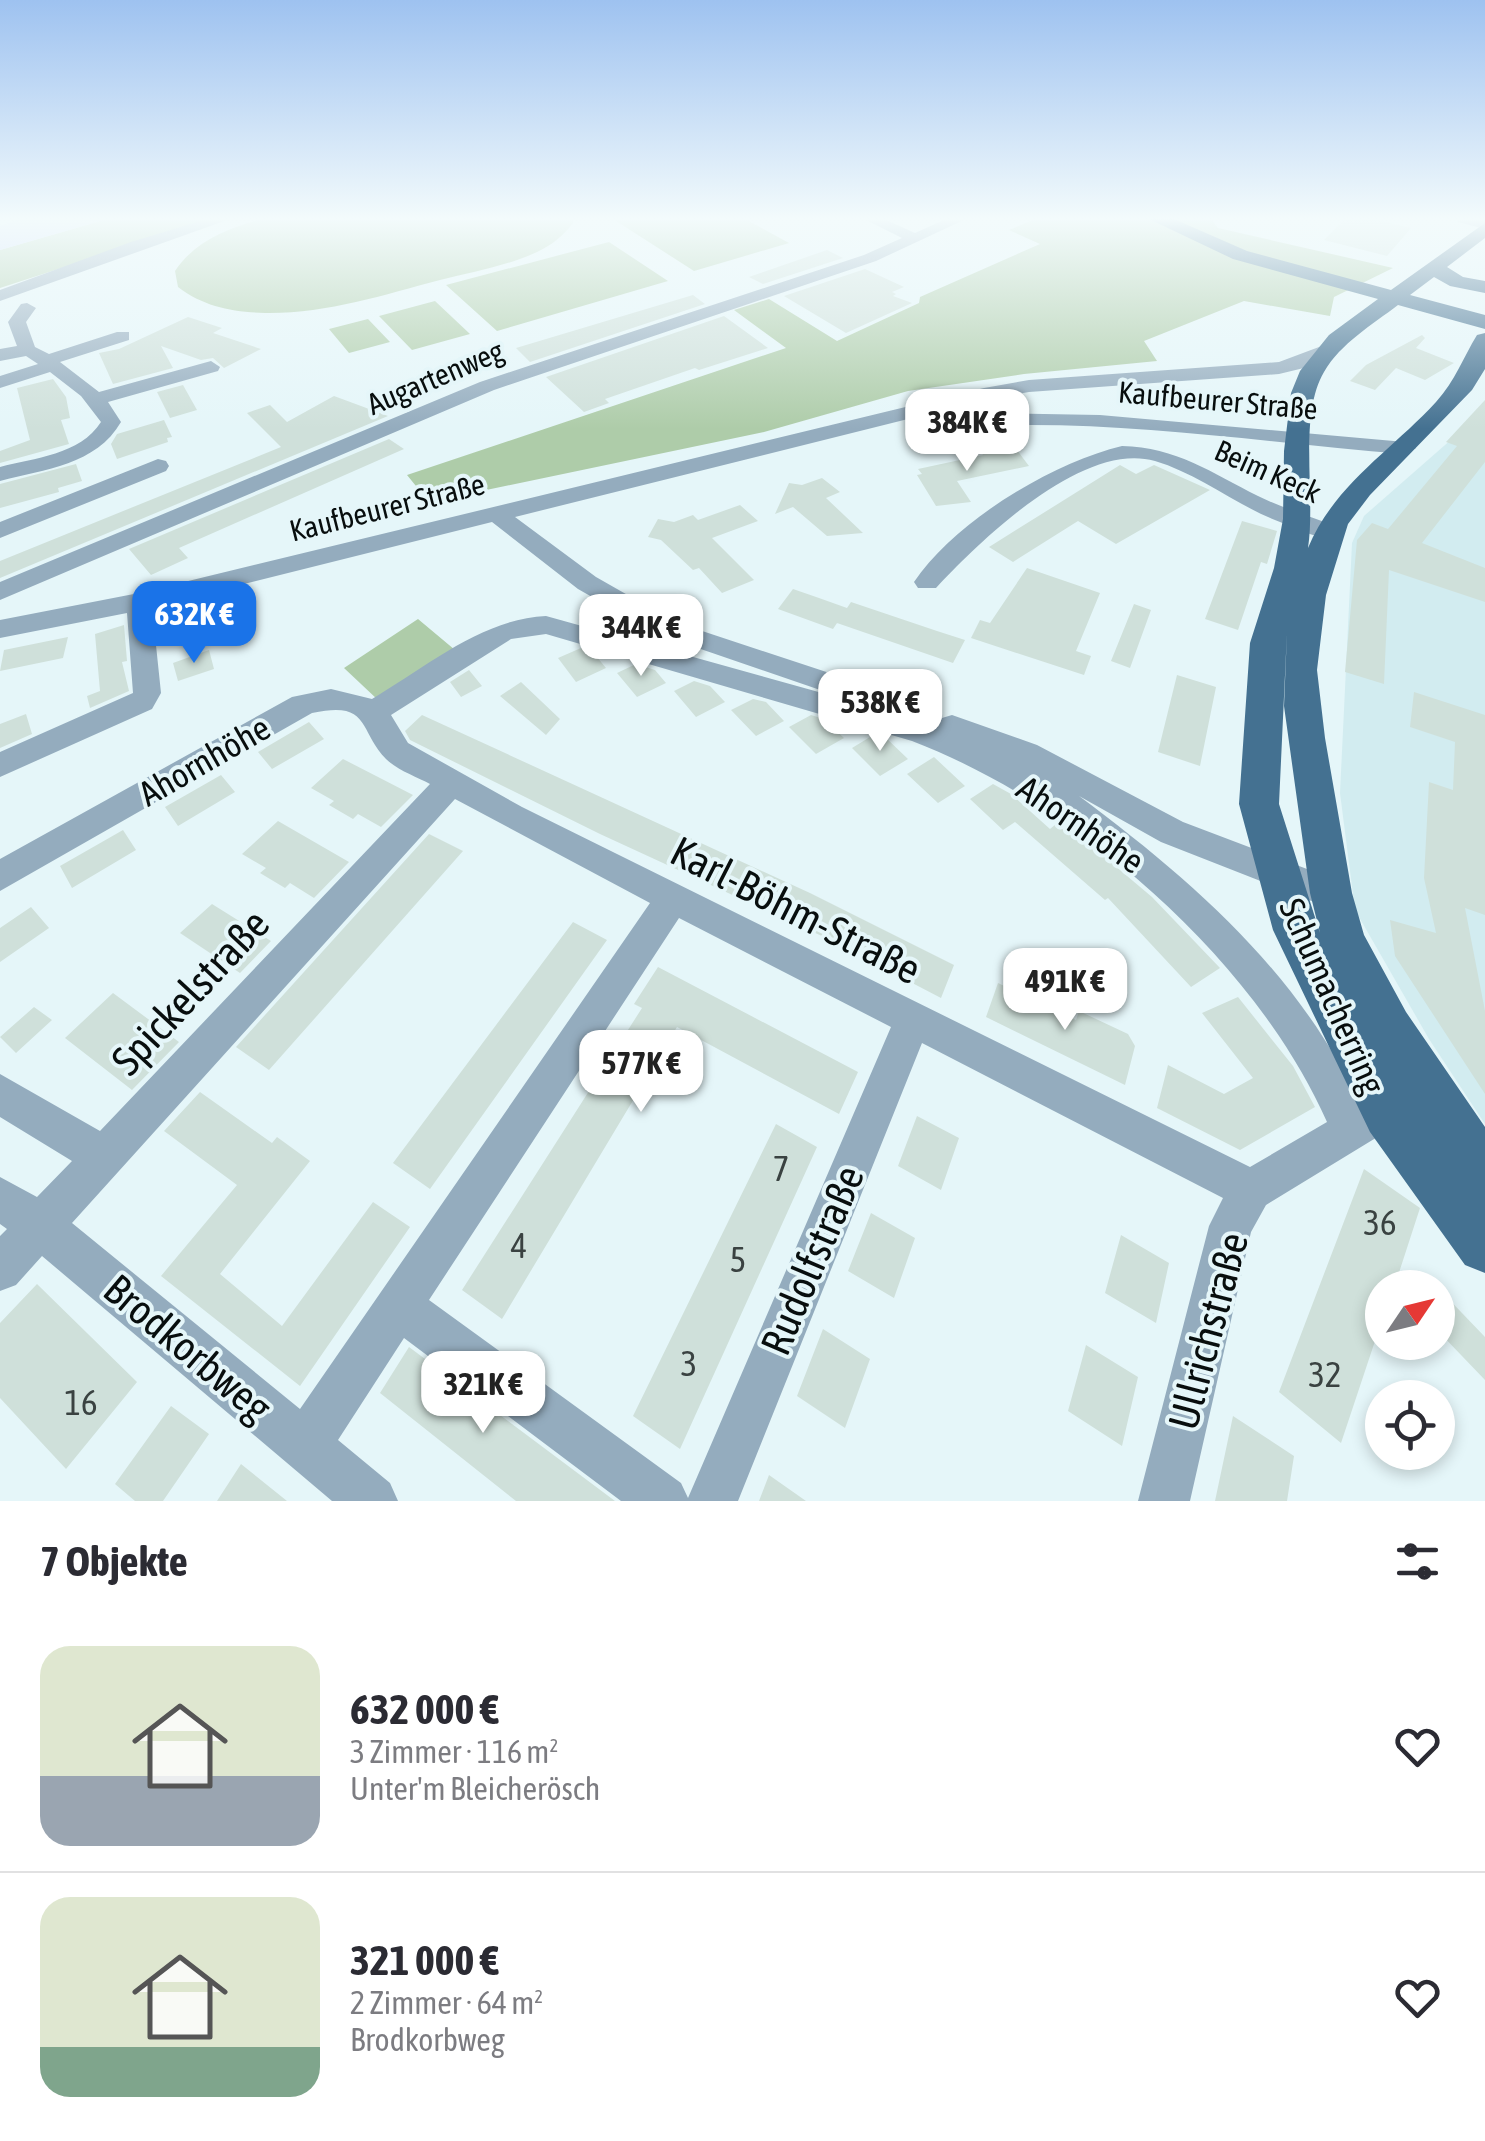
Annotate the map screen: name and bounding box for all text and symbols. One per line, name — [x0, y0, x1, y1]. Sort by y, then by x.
street label: Augartenweg — [362, 333, 508, 421]
street label: Kaufbeurer Straße — [1117, 374, 1319, 426]
pin: 384K € — [886, 389, 1048, 474]
text: 384K € — [927, 403, 1007, 440]
street label: Beim Keck — [1210, 433, 1326, 509]
street label: Kaufbeurer Straße — [286, 466, 488, 548]
pin: 632K € — [113, 581, 275, 666]
pin: 344K € — [560, 594, 722, 679]
text: 632K € — [154, 595, 234, 632]
text: 344K € — [601, 608, 681, 645]
pin: 538K € — [799, 669, 961, 754]
text: 538K € — [840, 683, 920, 720]
street label: Ahornhöhe — [132, 707, 276, 813]
street label: Ahornhöhe — [1010, 767, 1152, 881]
street label: Karl-Böhm-Straße — [663, 826, 929, 994]
street label: Schumacherring — [1272, 892, 1394, 1100]
street label: Spickelstraße — [102, 900, 278, 1084]
pin: 491K € — [984, 948, 1146, 1033]
text: 491K € — [1025, 962, 1105, 999]
pin: 577K € — [560, 1030, 722, 1115]
text: 577K € — [601, 1044, 681, 1081]
house number: 7 — [773, 1148, 789, 1188]
street label: Rudolfstraße — [751, 1158, 873, 1362]
house number: 36 — [1364, 1202, 1396, 1242]
house number: 4 — [511, 1225, 527, 1265]
street label: Ullrichstraße — [1159, 1227, 1257, 1435]
house number: 5 — [730, 1239, 746, 1279]
street label: Brodkorbweg — [95, 1264, 281, 1432]
north arrow — [1365, 1270, 1455, 1360]
map controls — [1365, 1270, 1455, 1470]
house number: 3 — [681, 1343, 697, 1383]
pin: 321K € — [402, 1351, 564, 1436]
house number: 32 — [1309, 1354, 1341, 1394]
text: 321K € — [443, 1365, 523, 1402]
button: locate — [1365, 1380, 1455, 1470]
house number: 16 — [65, 1382, 97, 1422]
icon: filters — [1390, 1534, 1445, 1589]
text: 7 Objekte — [40, 1537, 188, 1585]
text: 632 000 € — [350, 1685, 499, 1733]
icon: home — [120, 1686, 240, 1806]
icon: heart — [1390, 1719, 1445, 1774]
text: 3 Zimmer · 116 m² — [350, 1733, 558, 1770]
text: Unter'm Bleicherösch — [350, 1770, 600, 1807]
text: 321 000 € — [350, 1936, 499, 1984]
icon: home — [120, 1937, 240, 2057]
icon: heart — [1390, 1970, 1445, 2025]
text: 2 Zimmer · 64 m² — [350, 1984, 543, 2021]
text: Brodkorbweg — [350, 2021, 505, 2058]

